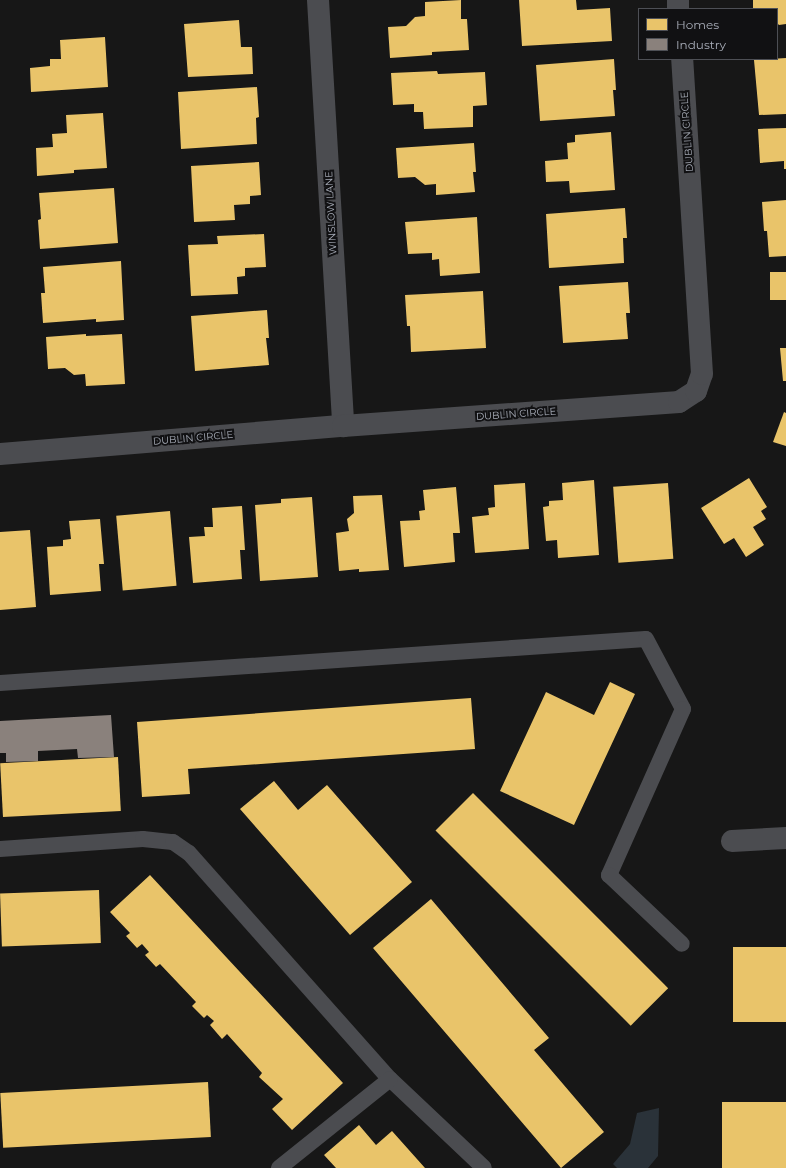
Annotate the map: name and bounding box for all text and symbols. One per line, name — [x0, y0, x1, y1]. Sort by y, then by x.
legend — [638, 8, 778, 60]
text: Homes — [676, 17, 719, 32]
text: Industry — [676, 37, 726, 52]
street label: DUBLIN CIRCLE — [678, 91, 696, 173]
street label: WINSLOW LANE — [323, 171, 339, 255]
street label: DUBLIN CIRCLE — [475, 405, 557, 423]
street label: DUBLIN CIRCLE — [152, 429, 234, 447]

